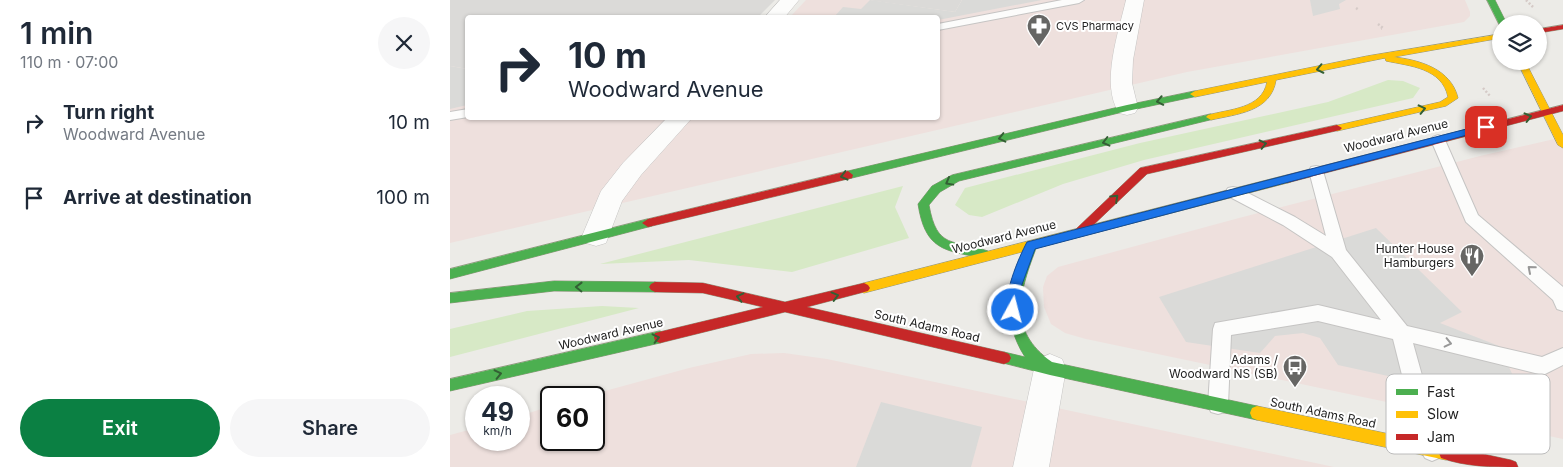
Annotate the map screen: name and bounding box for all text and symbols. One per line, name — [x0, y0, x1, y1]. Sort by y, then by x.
pharmacy icon: CVS Pharmacy — [1026, 13, 1052, 47]
text: 1 min — [20, 15, 93, 51]
map controls — [1492, 15, 1547, 70]
button: layers — [1492, 15, 1547, 70]
button: close — [378, 17, 430, 69]
place label: CVS Pharmacy — [1056, 19, 1134, 33]
text: 10 m — [568, 34, 647, 76]
icon: right — [485, 35, 550, 100]
text: 110 m · 07:00 — [20, 52, 118, 72]
one-way arrow — [1315, 63, 1324, 74]
text: Woodward Avenue — [568, 76, 764, 102]
one-way arrow — [1156, 96, 1165, 106]
text: Turn right — [63, 101, 154, 124]
one-way arrow — [1417, 104, 1426, 115]
pin — [1465, 106, 1507, 148]
icon: right — [20, 109, 48, 137]
text: 10 m — [388, 111, 430, 134]
one-way arrow — [1523, 112, 1532, 123]
icon: arrive — [1472, 113, 1500, 141]
street label: Woodward Avenue — [1342, 115, 1449, 156]
text: Woodward Avenue — [63, 124, 205, 144]
one-way arrow — [998, 132, 1006, 143]
one-way arrow — [1101, 136, 1110, 147]
one-way arrow — [1259, 139, 1268, 150]
one-way arrow — [840, 170, 848, 180]
one-way arrow — [945, 176, 954, 186]
icon: arrive — [20, 184, 48, 212]
text: Arrive at destination — [63, 186, 252, 209]
text: 100 m — [376, 186, 430, 209]
one-way arrow — [1109, 195, 1118, 204]
street label: Woodward Avenue — [950, 216, 1057, 257]
place label: Hunter House Hamburgers — [1376, 241, 1454, 270]
restaurant icon: Hunter House Hamburgers — [1459, 243, 1485, 277]
one-way arrow — [1527, 266, 1536, 275]
one-way arrow — [574, 281, 582, 292]
position arrow — [986, 283, 1038, 335]
one-way arrow — [830, 291, 838, 301]
one-way arrow — [735, 292, 744, 303]
street label: South Adams Road — [873, 306, 981, 345]
street label: Woodward Avenue — [557, 314, 665, 353]
one-way arrow — [652, 333, 660, 344]
one-way arrow — [1444, 337, 1453, 348]
place label: Adams / Woodward NS (SB) — [1169, 352, 1279, 381]
bus stop icon: Adams / Woodward NS (SB) — [1282, 354, 1308, 388]
one-way arrow — [493, 369, 502, 380]
legend — [1386, 374, 1550, 454]
text: Fast — [1427, 383, 1455, 400]
speed limit sign: 60 — [540, 386, 605, 451]
street label: South Adams Road — [1269, 394, 1377, 431]
text: 49 — [481, 397, 514, 427]
button: Exit — [20, 399, 220, 457]
button: Share — [230, 399, 430, 457]
text: Slow — [1427, 405, 1459, 422]
text: km/h — [483, 423, 512, 438]
text: Jam — [1427, 428, 1455, 445]

